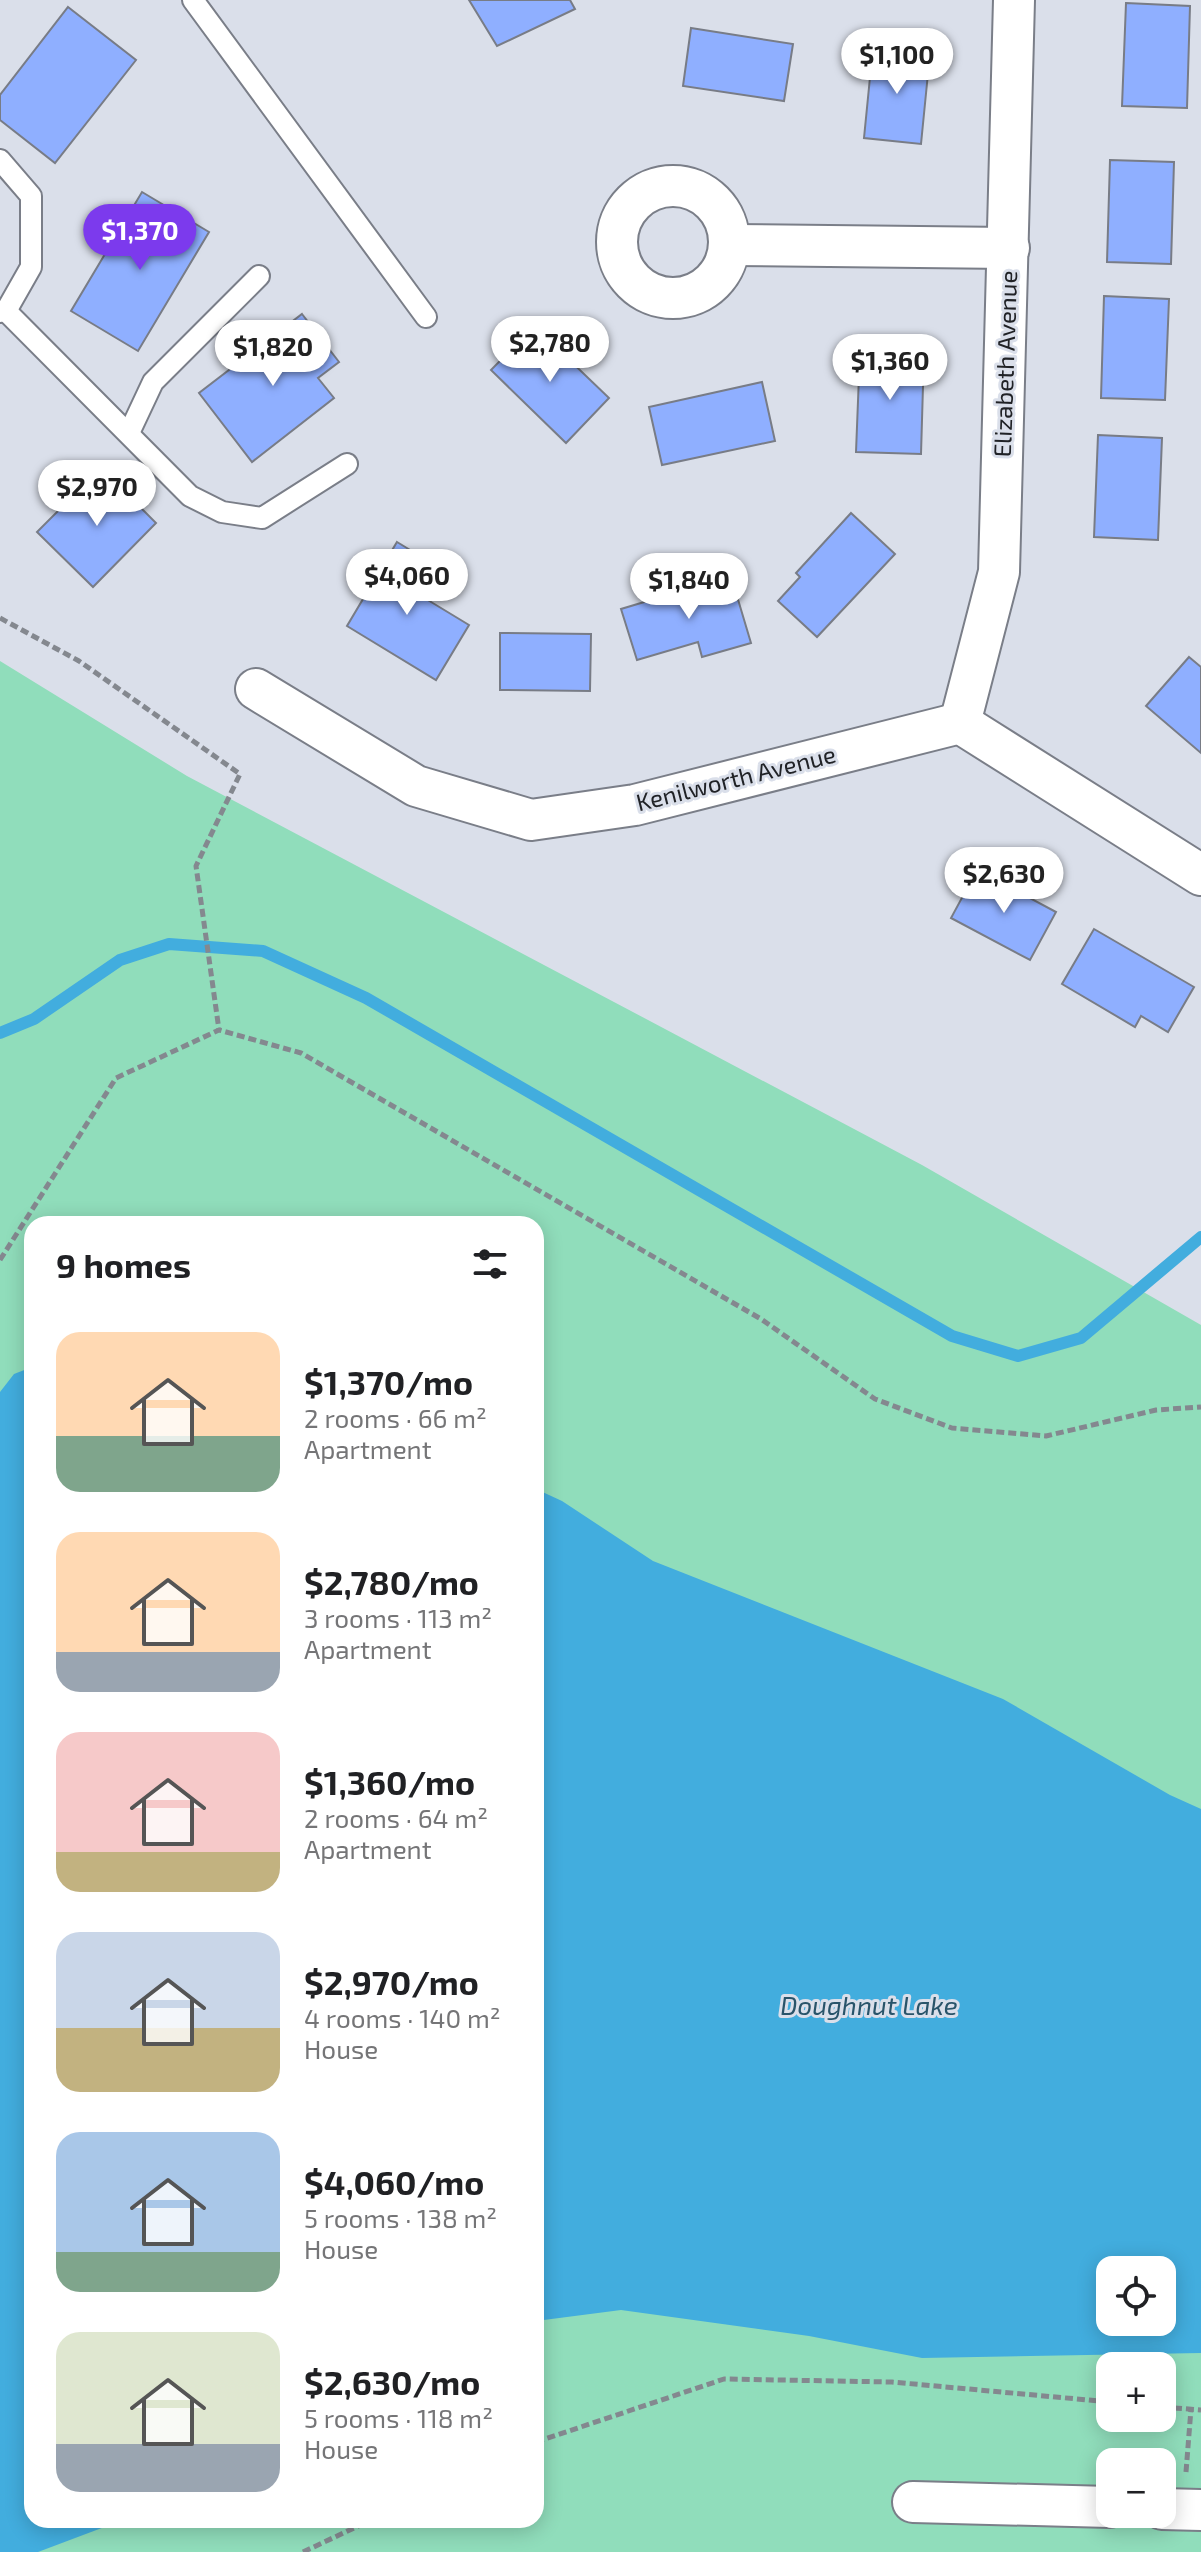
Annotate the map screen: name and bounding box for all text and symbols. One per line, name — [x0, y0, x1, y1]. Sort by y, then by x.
pin: $1,100 — [832, 28, 962, 96]
text: $1,100 — [859, 38, 935, 69]
pin: $1,370 — [75, 204, 205, 272]
text: $1,370 — [101, 214, 179, 245]
street label: Elizabeth Avenue — [987, 270, 1022, 458]
pin: $2,780 — [485, 316, 615, 384]
pin: $1,820 — [208, 320, 338, 388]
text: $2,780 — [509, 326, 591, 357]
text: $1,820 — [233, 330, 313, 361]
pin: $1,360 — [825, 334, 955, 402]
text: $1,360 — [850, 344, 930, 375]
pin: $2,970 — [32, 460, 162, 528]
text: $2,970 — [56, 470, 138, 501]
pin: $4,060 — [342, 549, 472, 617]
pin: $1,840 — [624, 553, 754, 621]
text: $4,060 — [364, 559, 450, 590]
text: $1,840 — [648, 563, 730, 594]
street label: Kenilworth Avenue — [633, 739, 838, 816]
pin: $2,630 — [939, 847, 1069, 915]
text: $2,630 — [963, 857, 1045, 888]
icon: filters — [468, 1242, 512, 1286]
text: 9 homes — [56, 1244, 191, 1285]
text: $1,370/mo — [304, 1361, 473, 1402]
icon: home — [120, 1364, 216, 1460]
text: 2 rooms · 66 m² — [304, 1402, 487, 1433]
text: Apartment — [304, 1433, 432, 1464]
text: $2,780/mo — [304, 1561, 479, 1602]
icon: home — [120, 1564, 216, 1660]
text: 3 rooms · 113 m² — [304, 1602, 492, 1633]
text: Apartment — [304, 1633, 432, 1664]
text: $1,360/mo — [304, 1761, 475, 1802]
icon: home — [120, 1764, 216, 1860]
text: 2 rooms · 64 m² — [304, 1802, 488, 1833]
text: Apartment — [304, 1833, 432, 1864]
text: $2,970/mo — [304, 1961, 479, 2002]
icon: home — [120, 1964, 216, 2060]
water label: Doughnut Lake — [780, 1989, 958, 2020]
text: 4 rooms · 140 m² — [304, 2002, 500, 2033]
text: House — [304, 2033, 378, 2064]
text: $4,060/mo — [304, 2161, 484, 2202]
icon: home — [120, 2164, 216, 2260]
text: 5 rooms · 138 m² — [304, 2202, 497, 2233]
text: House — [304, 2233, 378, 2264]
map controls — [1096, 2256, 1176, 2528]
button: locate — [1096, 2256, 1176, 2336]
button: + — [1096, 2352, 1176, 2432]
text: $2,630/mo — [304, 2361, 480, 2402]
icon: home — [120, 2364, 216, 2460]
text: 5 rooms · 118 m² — [304, 2402, 493, 2433]
text: House — [304, 2433, 378, 2464]
button: − — [1096, 2448, 1176, 2528]

